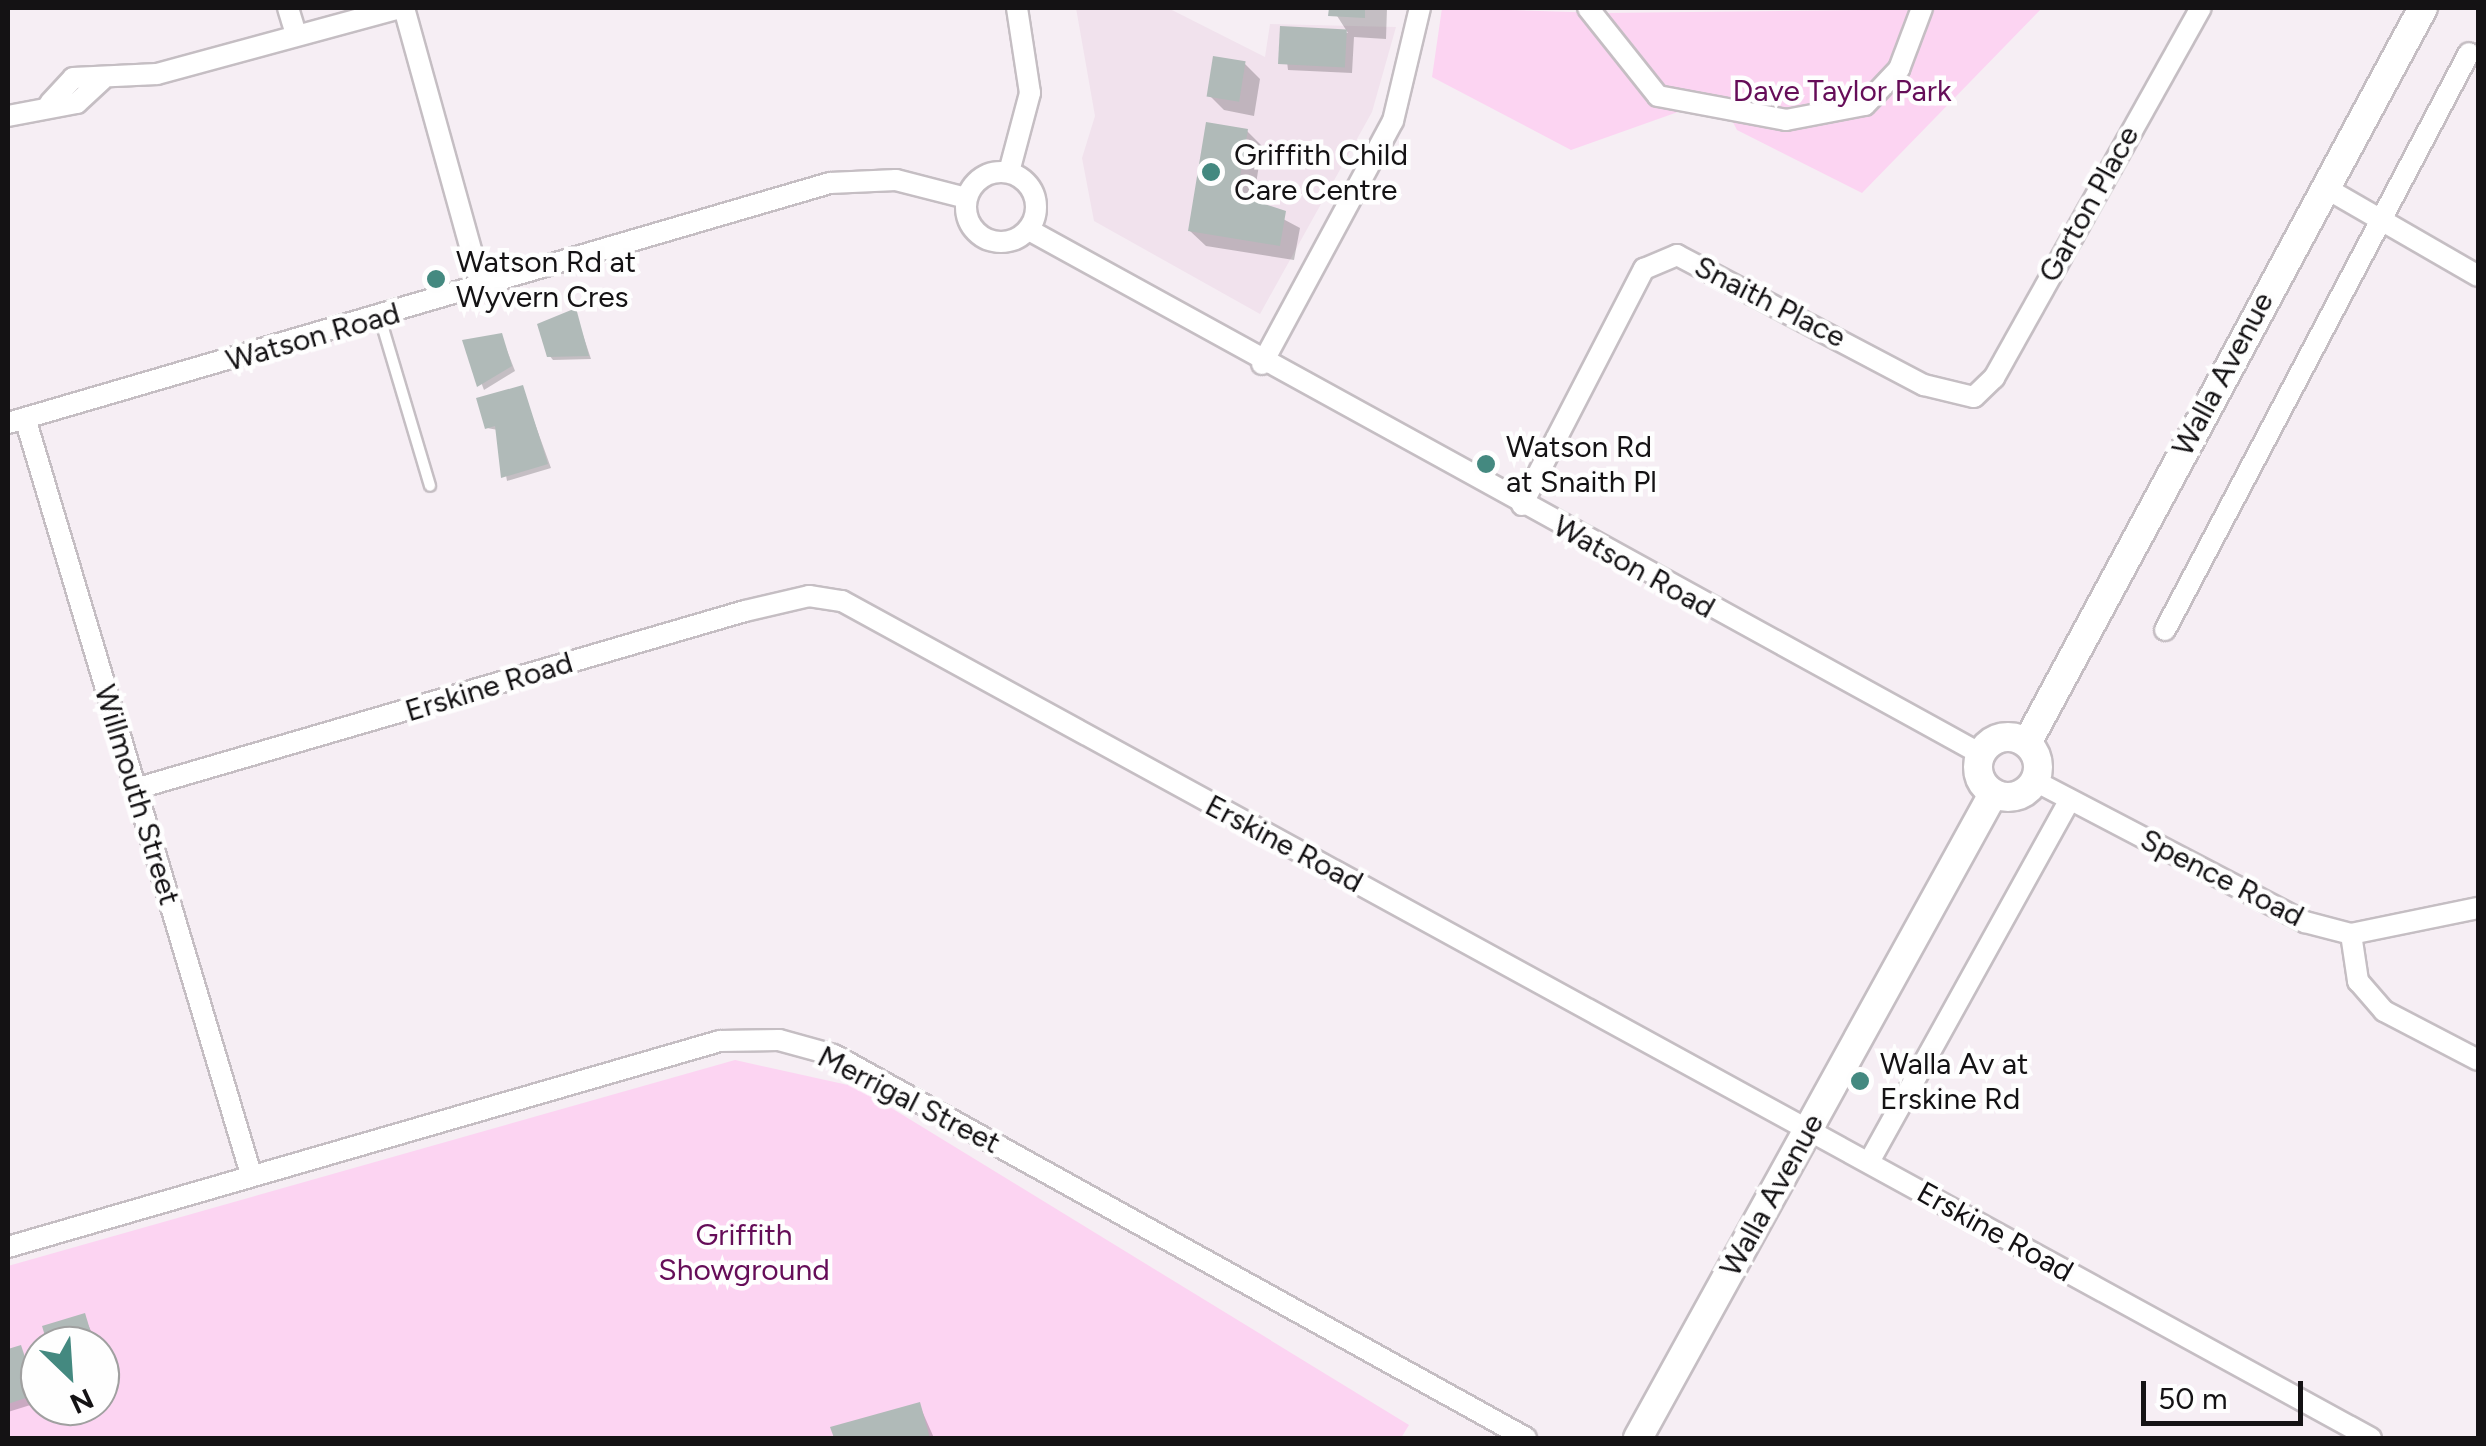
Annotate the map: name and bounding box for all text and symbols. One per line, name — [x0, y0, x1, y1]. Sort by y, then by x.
park label: Dave Taylor Park — [1733, 73, 1951, 109]
street label: Garton Place — [2031, 120, 2147, 288]
place label: Griffith Child Care Centre — [1234, 137, 1408, 208]
marker: Griffith Child Care Centre — [1198, 159, 1224, 185]
place label: Watson Rd at Wyvern Cres — [456, 244, 636, 314]
street label: Snaith Place — [1688, 249, 1852, 355]
marker: Watson Rd at Wyvern Cres — [425, 268, 447, 290]
street label: Walla Avenue — [2165, 286, 2281, 462]
street label: Watson Road — [222, 295, 404, 379]
place label: Watson Rd at Snaith Pl — [1506, 429, 1657, 500]
marker: Watson Rd at Snaith Pl — [1475, 453, 1497, 475]
street label: Watson Road — [1547, 508, 1721, 626]
street label: Erskine Road — [401, 644, 577, 730]
street label: Willmouth Street — [86, 681, 188, 909]
street label: Erskine Road — [1199, 788, 1369, 900]
street label: Spence Road — [2134, 821, 2310, 935]
street label: Merrigal Street — [812, 1039, 1006, 1161]
place label: Walla Av at Erskine Rd — [1880, 1046, 2028, 1116]
marker: Walla Av at Erskine Rd — [1849, 1070, 1871, 1092]
street label: Walla Avenue — [1713, 1107, 1831, 1283]
street label: Erskine Road — [1911, 1174, 2079, 1290]
park label: Griffith Showground — [658, 1217, 830, 1288]
north arrow — [20, 1326, 120, 1426]
scale bar — [2146, 1361, 2308, 1423]
text: 50 m — [2158, 1380, 2227, 1417]
text: N — [65, 1381, 99, 1421]

